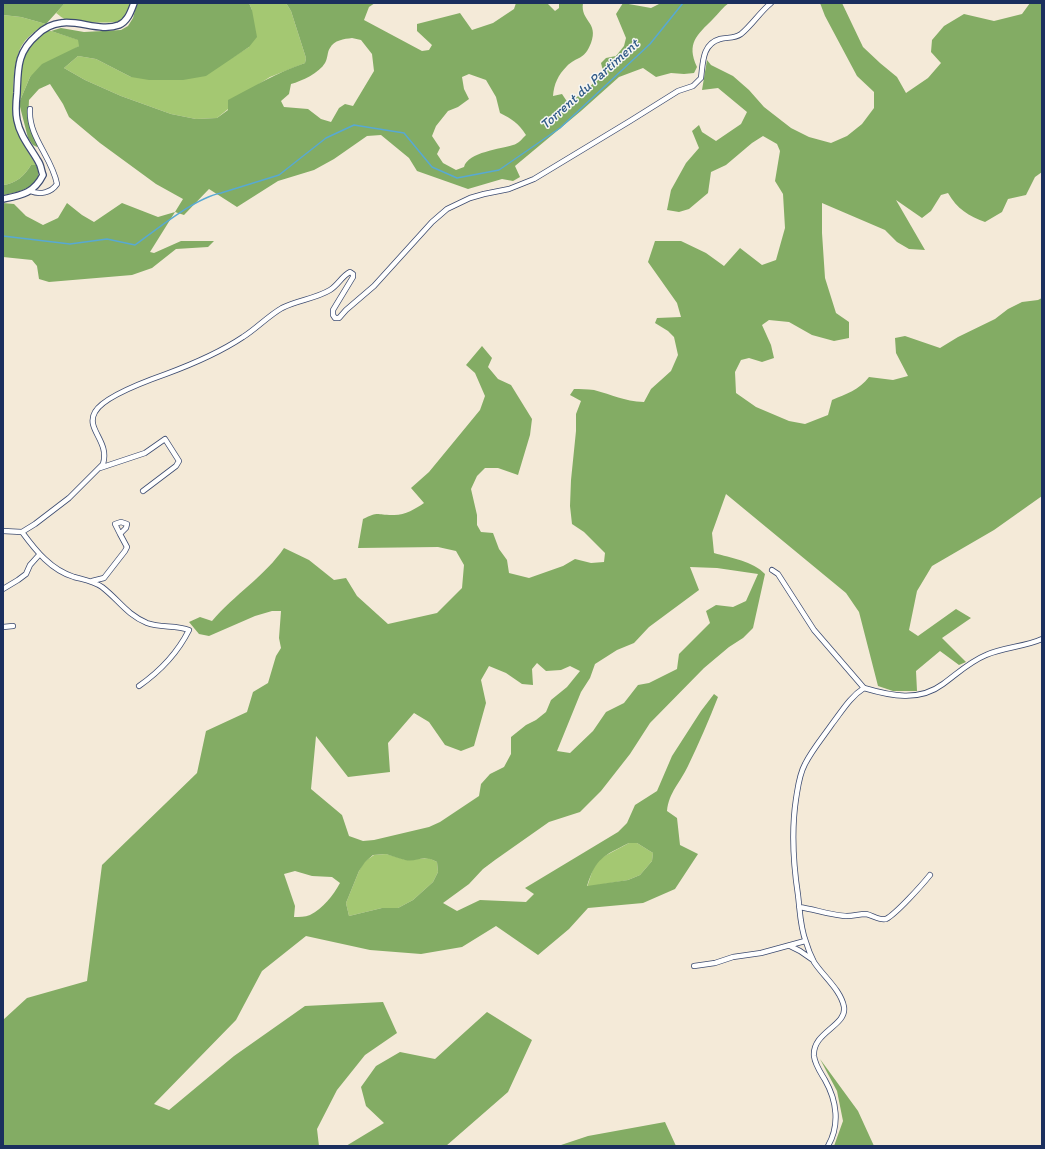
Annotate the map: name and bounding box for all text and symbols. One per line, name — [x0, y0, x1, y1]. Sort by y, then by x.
water label: Torrent du Partiment — [537, 36, 643, 134]

